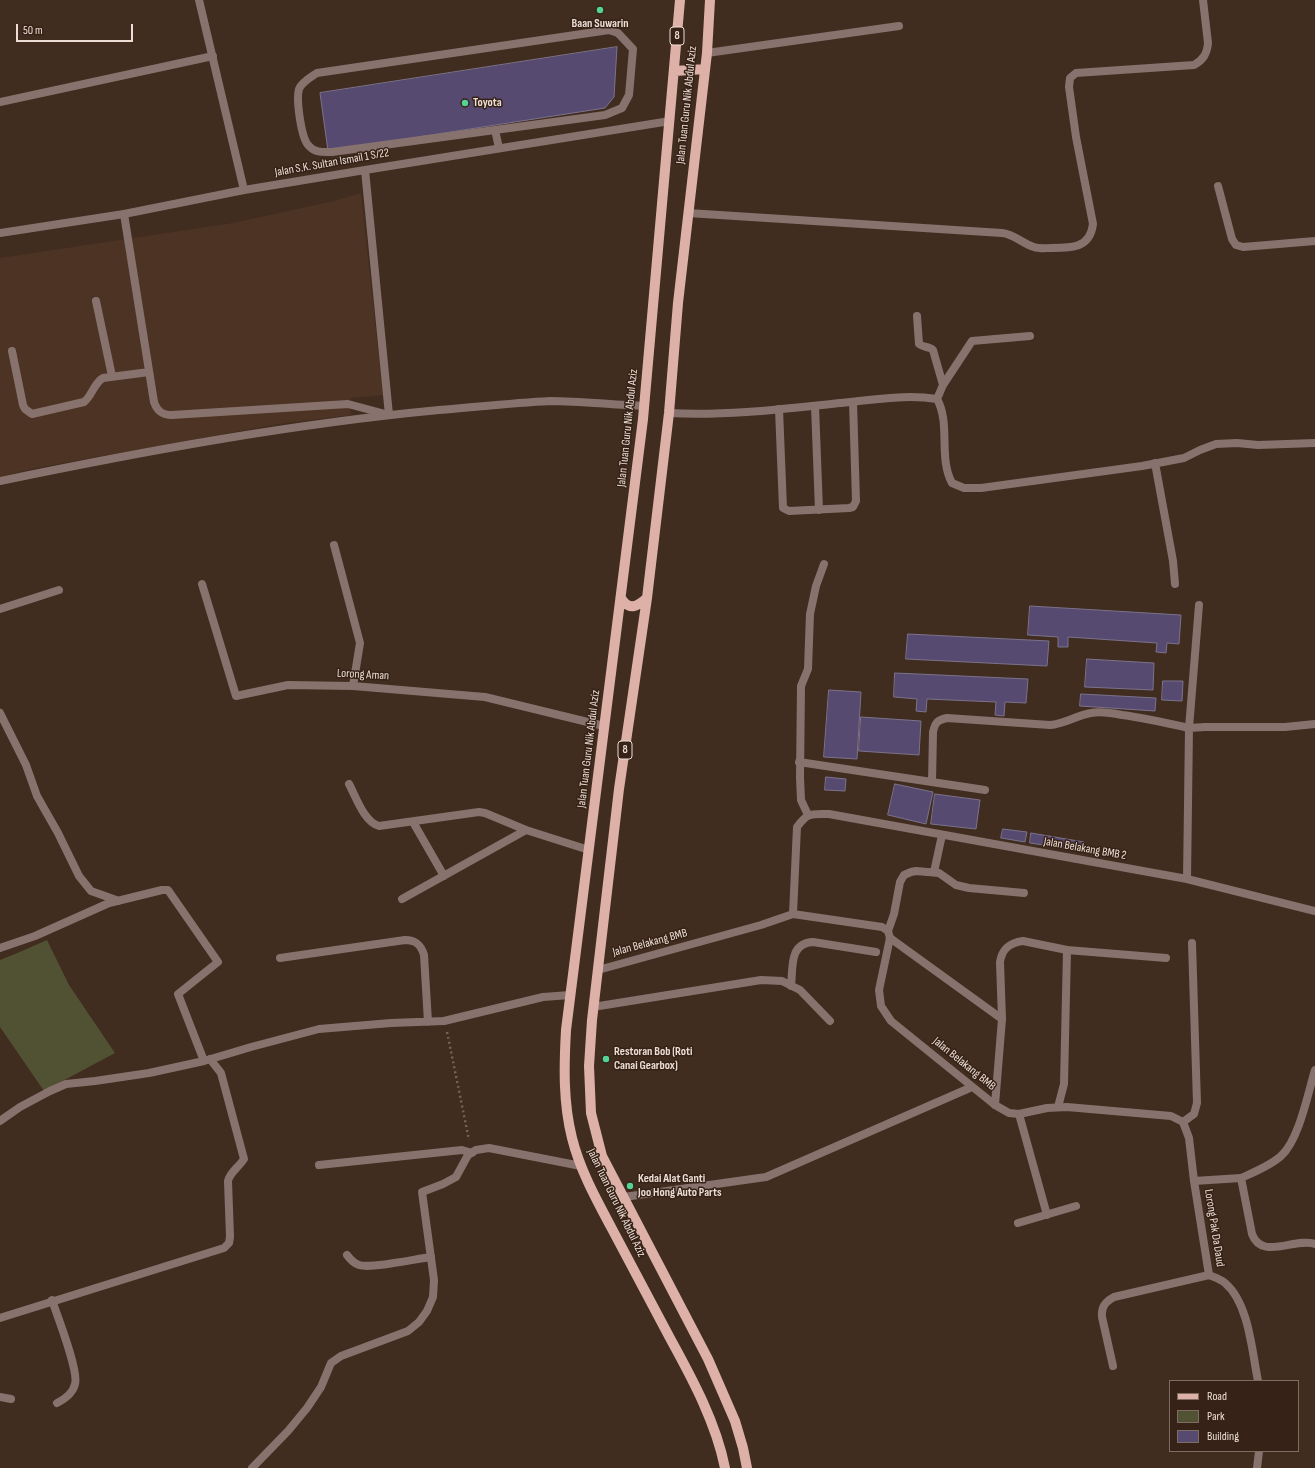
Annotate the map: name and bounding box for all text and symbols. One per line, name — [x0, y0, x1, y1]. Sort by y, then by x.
marker: Baan Suwarin — [595, 5, 605, 15]
scale bar — [18, 16, 135, 42]
place label: Baan Suwarin — [572, 17, 628, 31]
text: 50 m — [23, 23, 43, 38]
road number: 8 — [670, 27, 684, 45]
street label: Jalan Tuan Guru Nik Abdul Aziz — [674, 45, 700, 165]
place label: Toyota — [473, 96, 502, 110]
marker: Toyota — [460, 98, 470, 108]
street label: Jalan S.K. Sultan Ismail 1 S/22 — [274, 146, 390, 180]
street label: Jalan Tuan Guru Nik Abdul Aziz — [615, 368, 641, 488]
street label: Lorong Aman — [337, 666, 389, 684]
street label: Jalan Tuan Guru Nik Abdul Aziz — [575, 689, 603, 809]
road number: 8 — [618, 741, 632, 759]
street label: Jalan Belakang BMB 2 — [1043, 835, 1127, 863]
street label: Jalan Belakang BMB — [611, 926, 689, 960]
street label: Jalan Belakang BMB — [930, 1034, 998, 1094]
place label: Restoran Bob (Roti Canai Gearbox) — [614, 1045, 692, 1073]
marker: Restoran Bob (Roti Canai Gearbox) — [601, 1054, 611, 1064]
street label: Jalan Tuan Guru Nik Abdul Aziz — [584, 1147, 648, 1259]
place label: Kedai Alat Ganti Joo Hong Auto Parts — [638, 1172, 722, 1200]
marker: Kedai Alat Ganti Joo Hong Auto Parts — [625, 1181, 635, 1191]
street label: Lorong Pak Da Daud — [1201, 1188, 1227, 1268]
legend — [1169, 1380, 1299, 1452]
text: Road — [1207, 1389, 1227, 1404]
text: Park — [1207, 1409, 1225, 1424]
text: Building — [1207, 1429, 1239, 1444]

